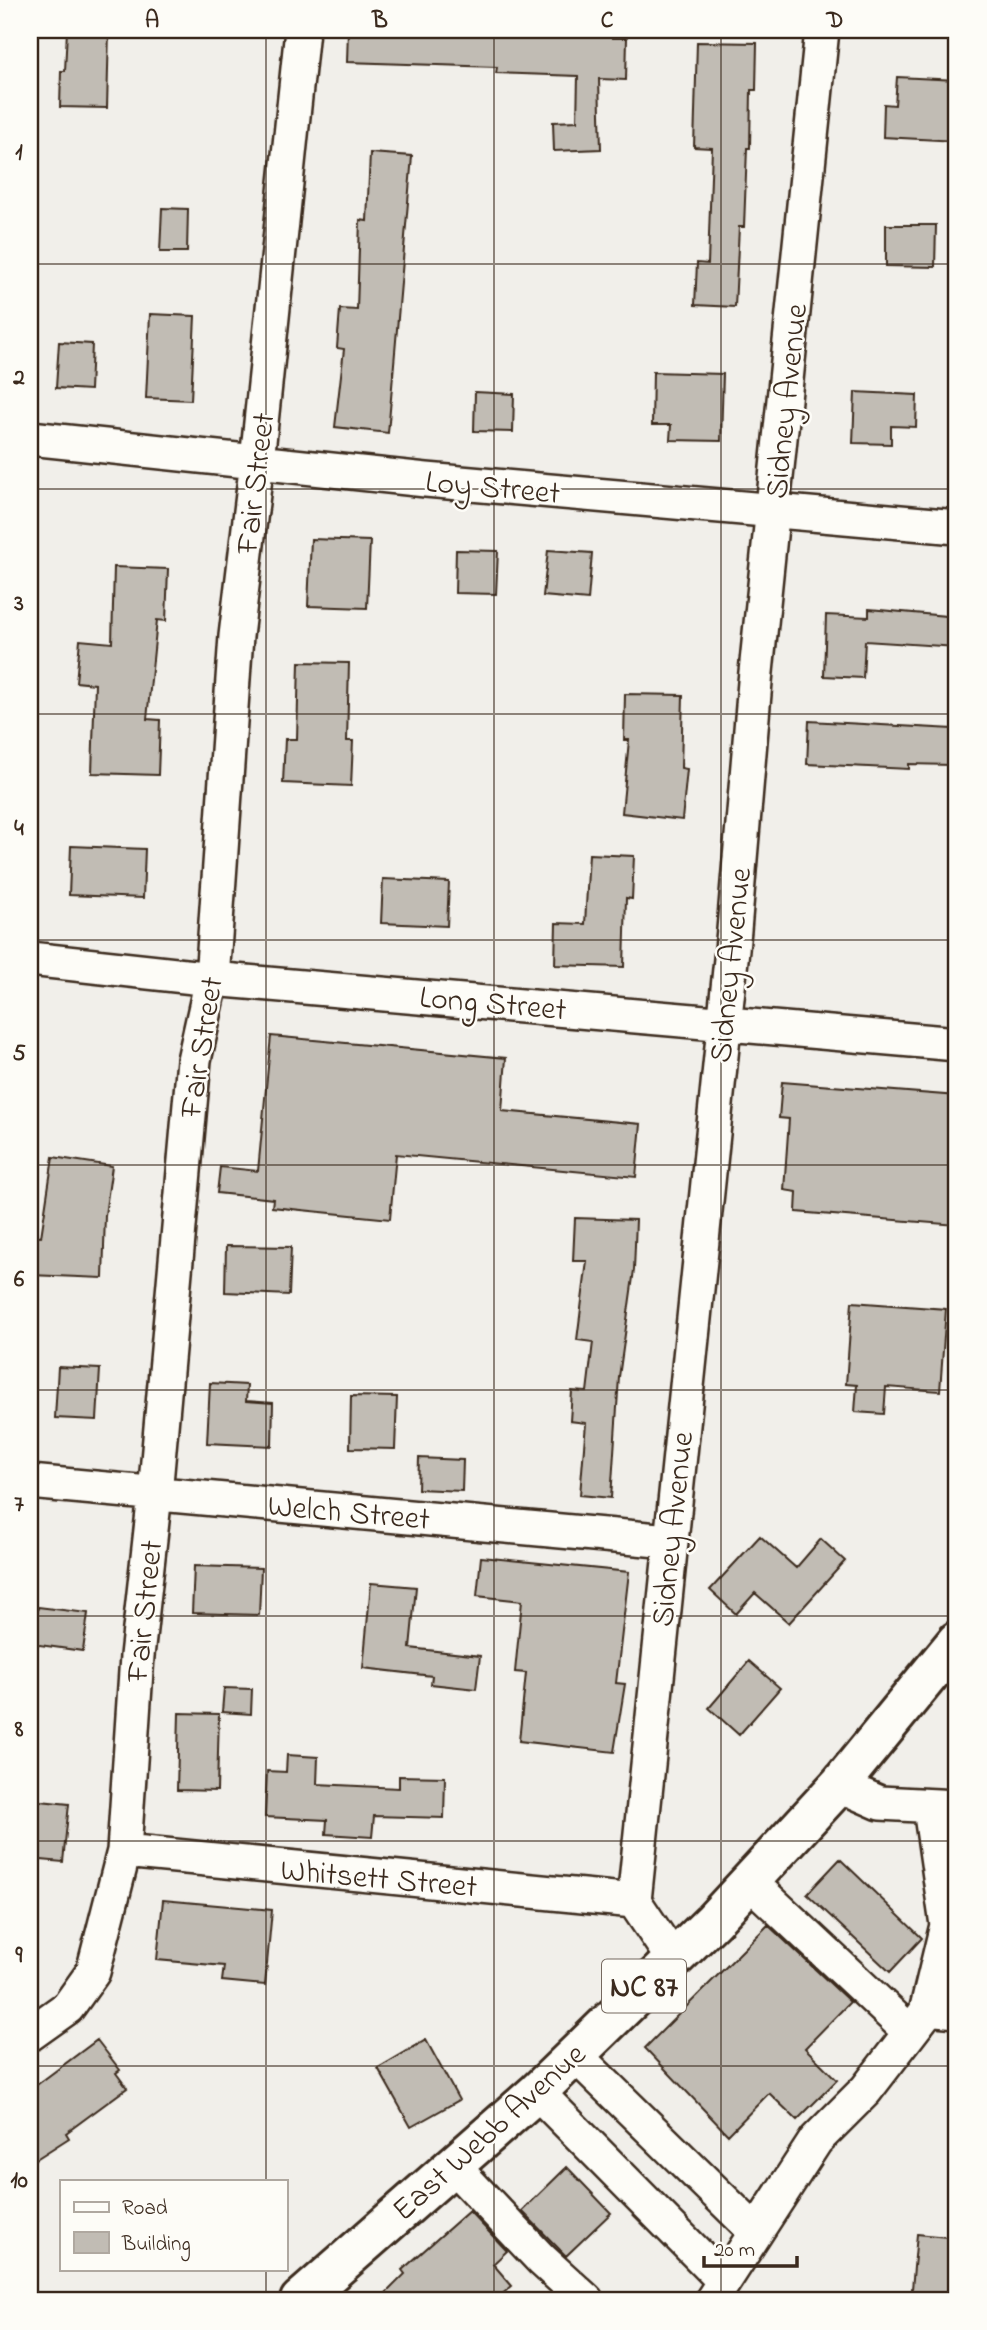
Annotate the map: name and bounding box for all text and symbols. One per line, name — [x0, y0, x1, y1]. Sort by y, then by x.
text: A — [145, 5, 159, 38]
text: B — [371, 5, 388, 38]
text: C — [601, 5, 614, 38]
text: D — [826, 5, 843, 38]
text: 1 — [15, 137, 23, 170]
street label: Sidney Avenue — [755, 301, 822, 501]
text: 2 — [12, 362, 25, 395]
street label: Fair Street — [225, 410, 290, 558]
street label: Loy Street — [423, 460, 562, 519]
text: 3 — [13, 588, 24, 621]
text: 4 — [14, 813, 24, 846]
street label: Sidney Avenue — [699, 865, 766, 1065]
street label: Fair Street — [169, 973, 238, 1123]
street label: Long Street — [417, 976, 568, 1035]
text: 5 — [12, 1038, 26, 1071]
text: 6 — [14, 1264, 25, 1297]
street label: Sidney Avenue — [641, 1429, 708, 1629]
street label: Welch Street — [266, 1484, 432, 1545]
text: 7 — [14, 1489, 24, 1522]
street label: Fair Street — [116, 1538, 177, 1686]
text: 8 — [14, 1714, 24, 1747]
street label: Whitsett Street — [278, 1848, 479, 1913]
text: 9 — [15, 1940, 24, 1973]
road number: NC 87 — [602, 1960, 686, 2012]
street label: East Webb Avenue — [383, 2033, 598, 2234]
text: 10 — [10, 2165, 28, 2198]
legend — [60, 2180, 287, 2270]
text: Road — [122, 2194, 168, 2224]
scale bar — [704, 2225, 796, 2269]
text: Building — [121, 2230, 191, 2262]
text: 20 m — [714, 2236, 755, 2266]

